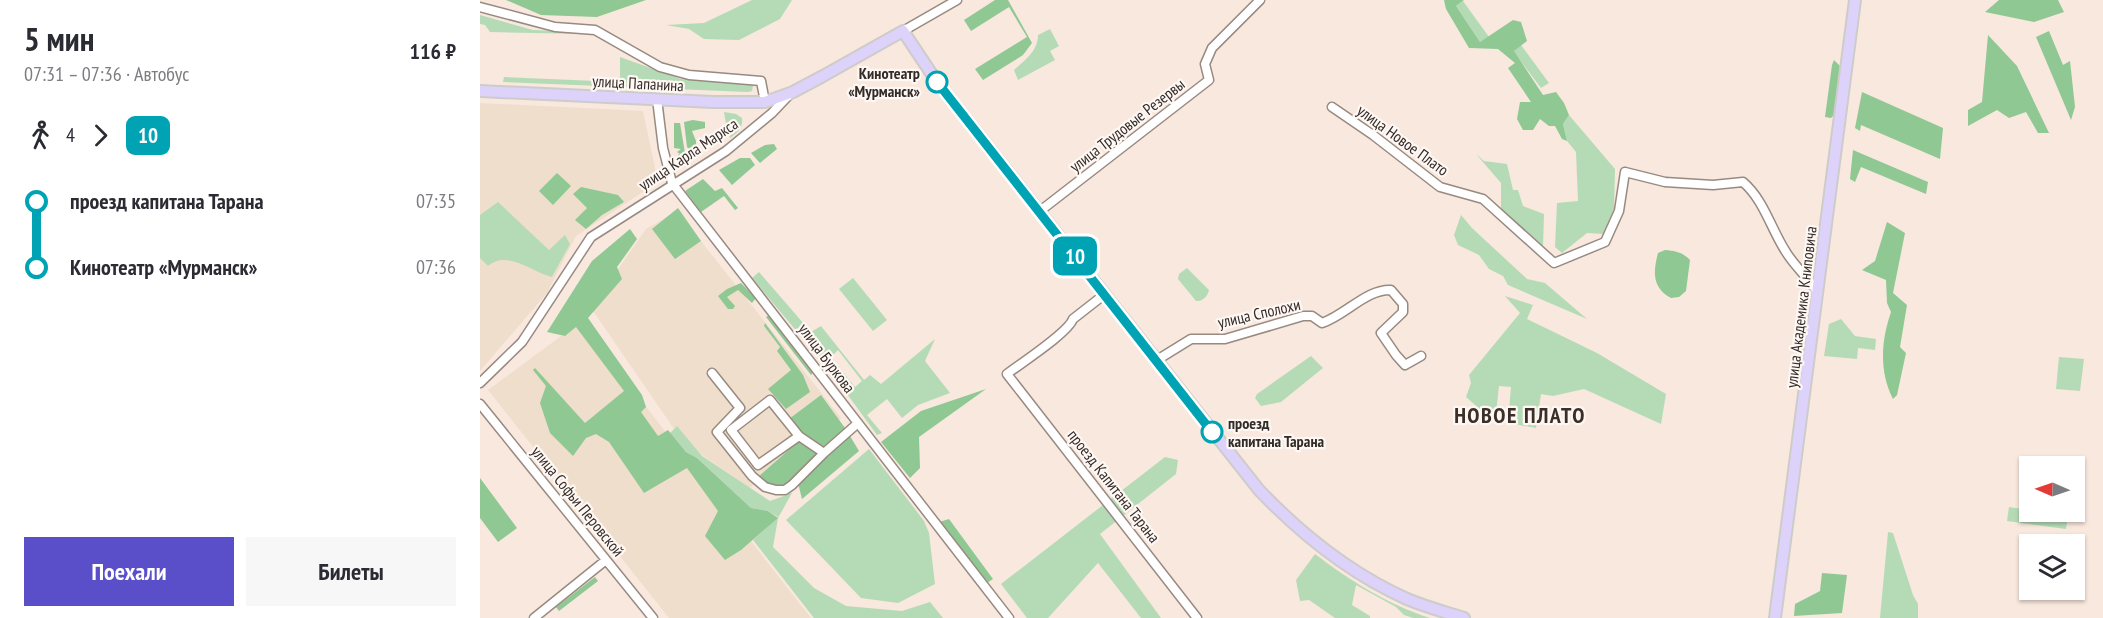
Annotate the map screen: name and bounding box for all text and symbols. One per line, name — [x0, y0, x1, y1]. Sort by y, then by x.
text: 5 мин — [24, 17, 94, 60]
text: 116 ₽ — [409, 37, 456, 65]
text: 07:31 – 07:36 · Автобус — [24, 61, 189, 87]
place label: Кинотеатр «Мурманск» — [848, 63, 921, 101]
street label: улица Папанина — [592, 71, 684, 95]
marker: Кинотеатр «Мурманск» — [926, 71, 948, 93]
street label: улица Трудовые Резервы — [1065, 74, 1189, 176]
street label: улица Новое Плато — [1353, 100, 1453, 180]
street label: улица Карла Маркса — [635, 113, 741, 195]
icon: walk — [24, 119, 57, 152]
icon: forward — [84, 119, 117, 152]
text: 4 — [66, 122, 75, 148]
text: 10 — [138, 122, 158, 149]
text: проезд капитана Тарана — [70, 187, 264, 215]
text: 07:35 — [416, 188, 456, 214]
street label: улица Академика Книповича — [1781, 225, 1821, 389]
line badge: 10 — [1048, 236, 1102, 276]
text: 10 — [1065, 243, 1085, 270]
text: Кинотеатр «Мурманск» — [70, 253, 258, 281]
text: 07:36 — [416, 254, 456, 280]
street label: улица Сполохи — [1216, 294, 1302, 332]
street label: улица Буркова — [794, 319, 860, 397]
district label: НОВОЕ ПЛАТО — [1454, 401, 1586, 429]
place label: проезд капитана Тарана — [1228, 413, 1324, 451]
marker: проезд капитана Тарана — [1201, 421, 1223, 443]
street label: проезд Капитана Тарана — [1064, 425, 1164, 547]
street label: улица Софьи Перовской — [527, 442, 629, 560]
north arrow — [2019, 456, 2085, 522]
map controls — [2019, 456, 2085, 600]
button: layers — [2019, 534, 2085, 600]
button: Поехали — [24, 537, 234, 606]
button: Билеты — [246, 537, 456, 606]

